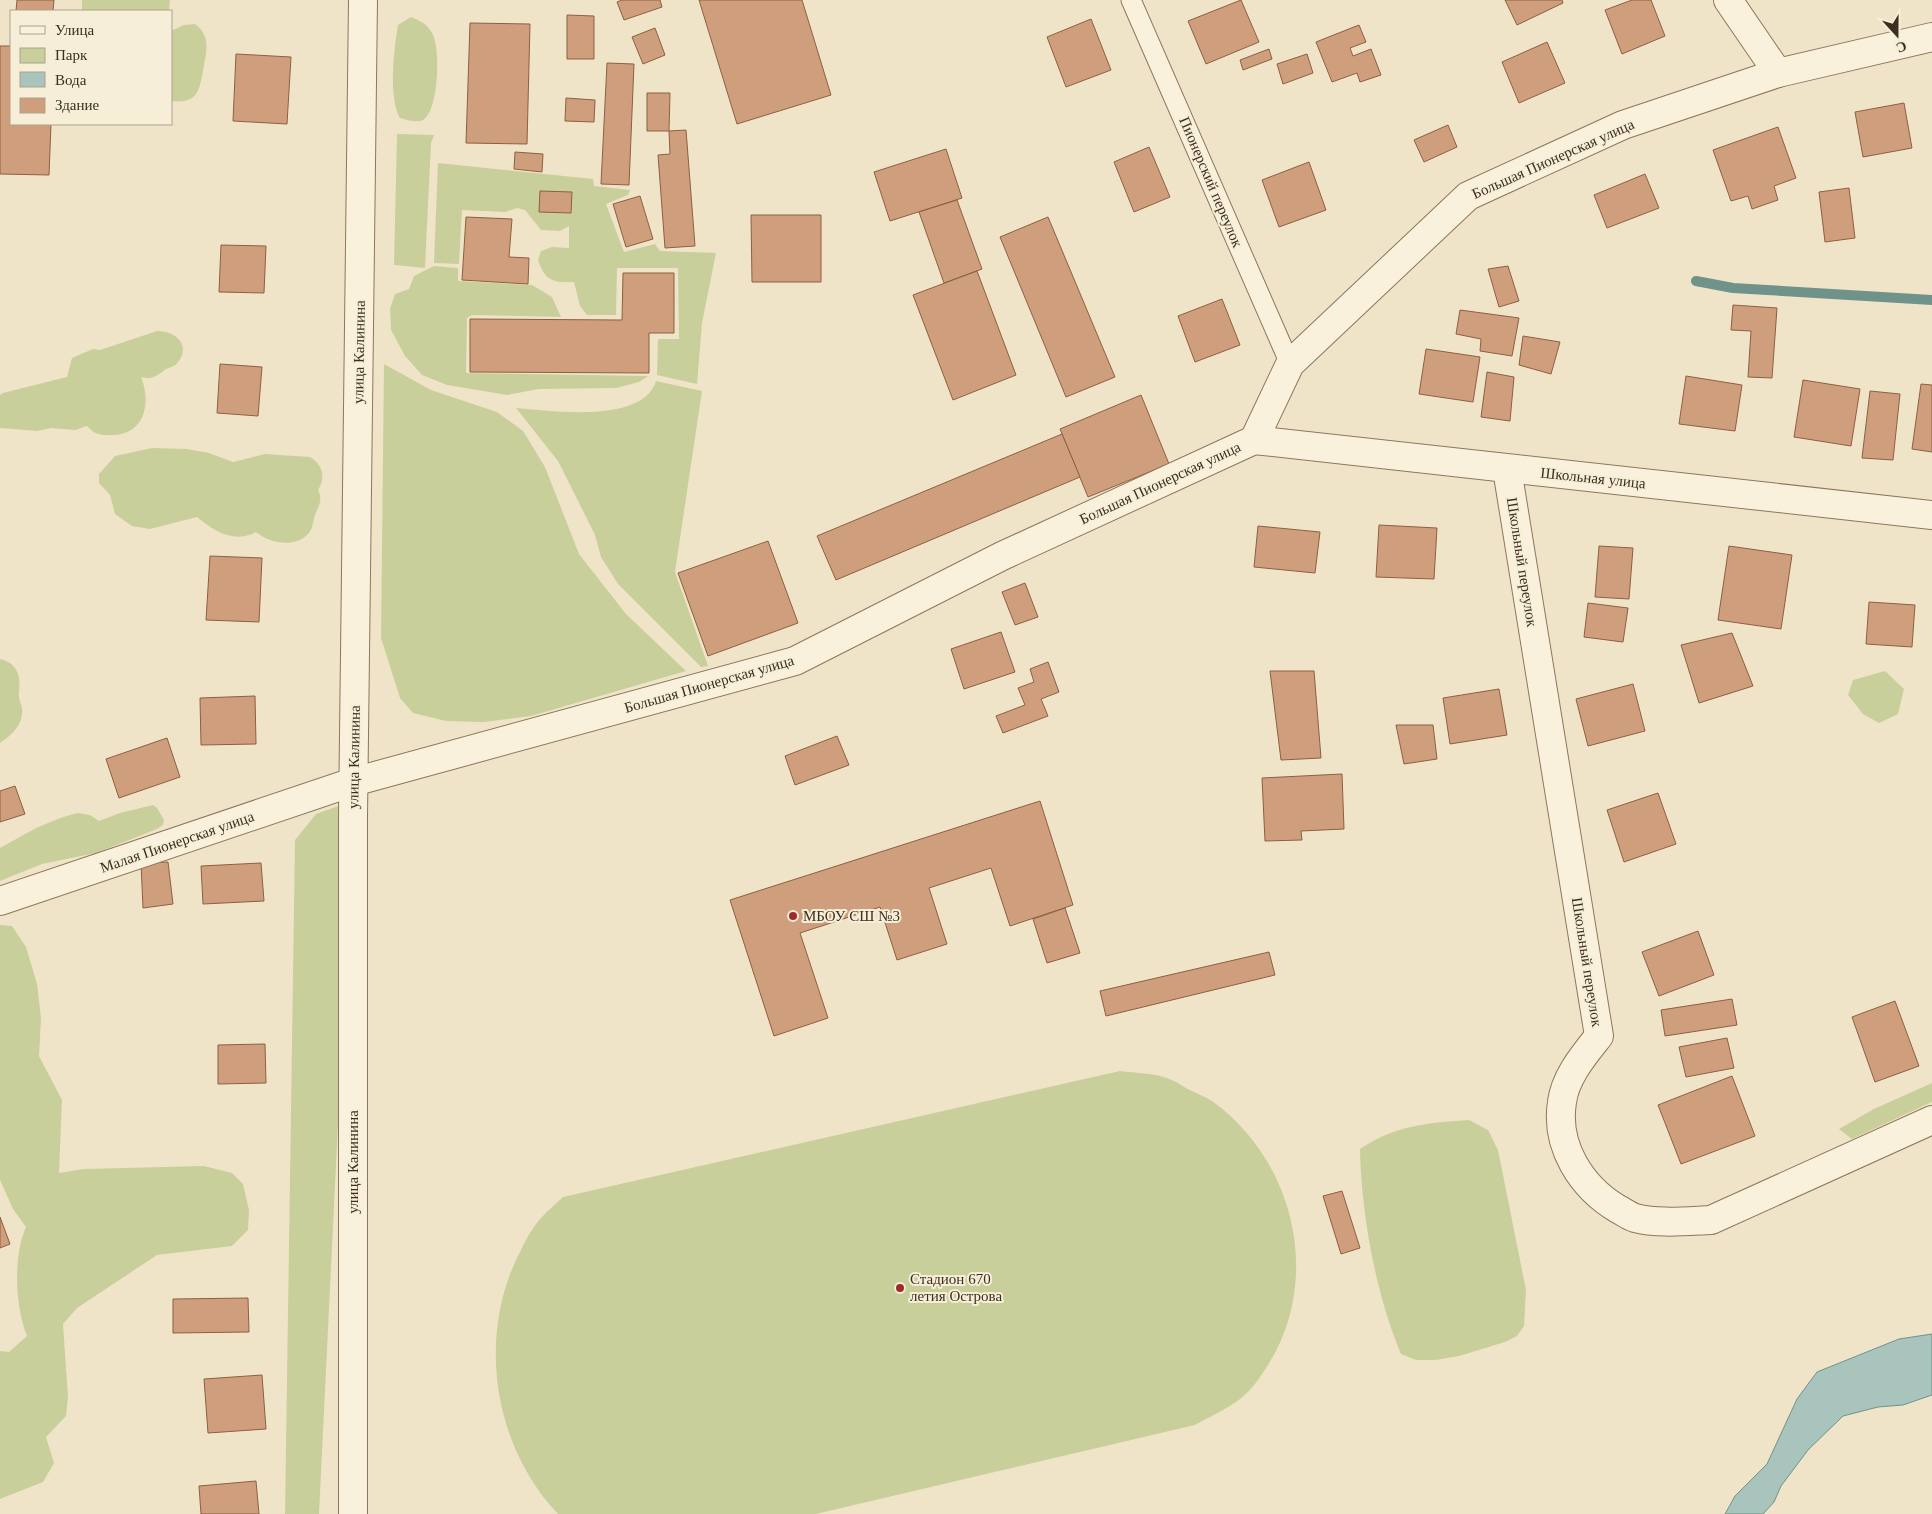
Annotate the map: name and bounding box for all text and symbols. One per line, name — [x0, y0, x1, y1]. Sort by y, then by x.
legend — [10, 10, 172, 125]
north arrow — [1872, 10, 1922, 60]
text: Улица — [55, 22, 94, 38]
text: С — [1894, 38, 1909, 55]
text: Парк — [55, 47, 88, 63]
text: Вода — [55, 72, 87, 88]
text: Здание — [55, 97, 99, 113]
street label: Пионерский переулок — [1176, 114, 1246, 250]
street label: Большая Пионерская улица — [1469, 116, 1637, 202]
street label: улица Калинина — [350, 300, 368, 404]
street label: Большая Пионерская улица — [1077, 438, 1243, 527]
street label: Школьная улица — [1540, 465, 1647, 492]
street label: Школьный переулок — [1504, 496, 1540, 629]
street label: Большая Пионерская улица — [622, 652, 796, 716]
street label: улица Калинина — [345, 705, 363, 809]
street label: Малая Пионерская улица — [98, 808, 256, 876]
street label: Школьный переулок — [1569, 896, 1605, 1029]
place label: МБОУ СШ №3 — [803, 908, 900, 924]
marker: МБОУ СШ №3 — [787, 910, 799, 922]
street label: улица Калинина — [345, 1110, 361, 1214]
place label: Стадион 670 летия Острова — [910, 1271, 1002, 1304]
marker: Стадион 670 летия Острова — [894, 1282, 906, 1294]

